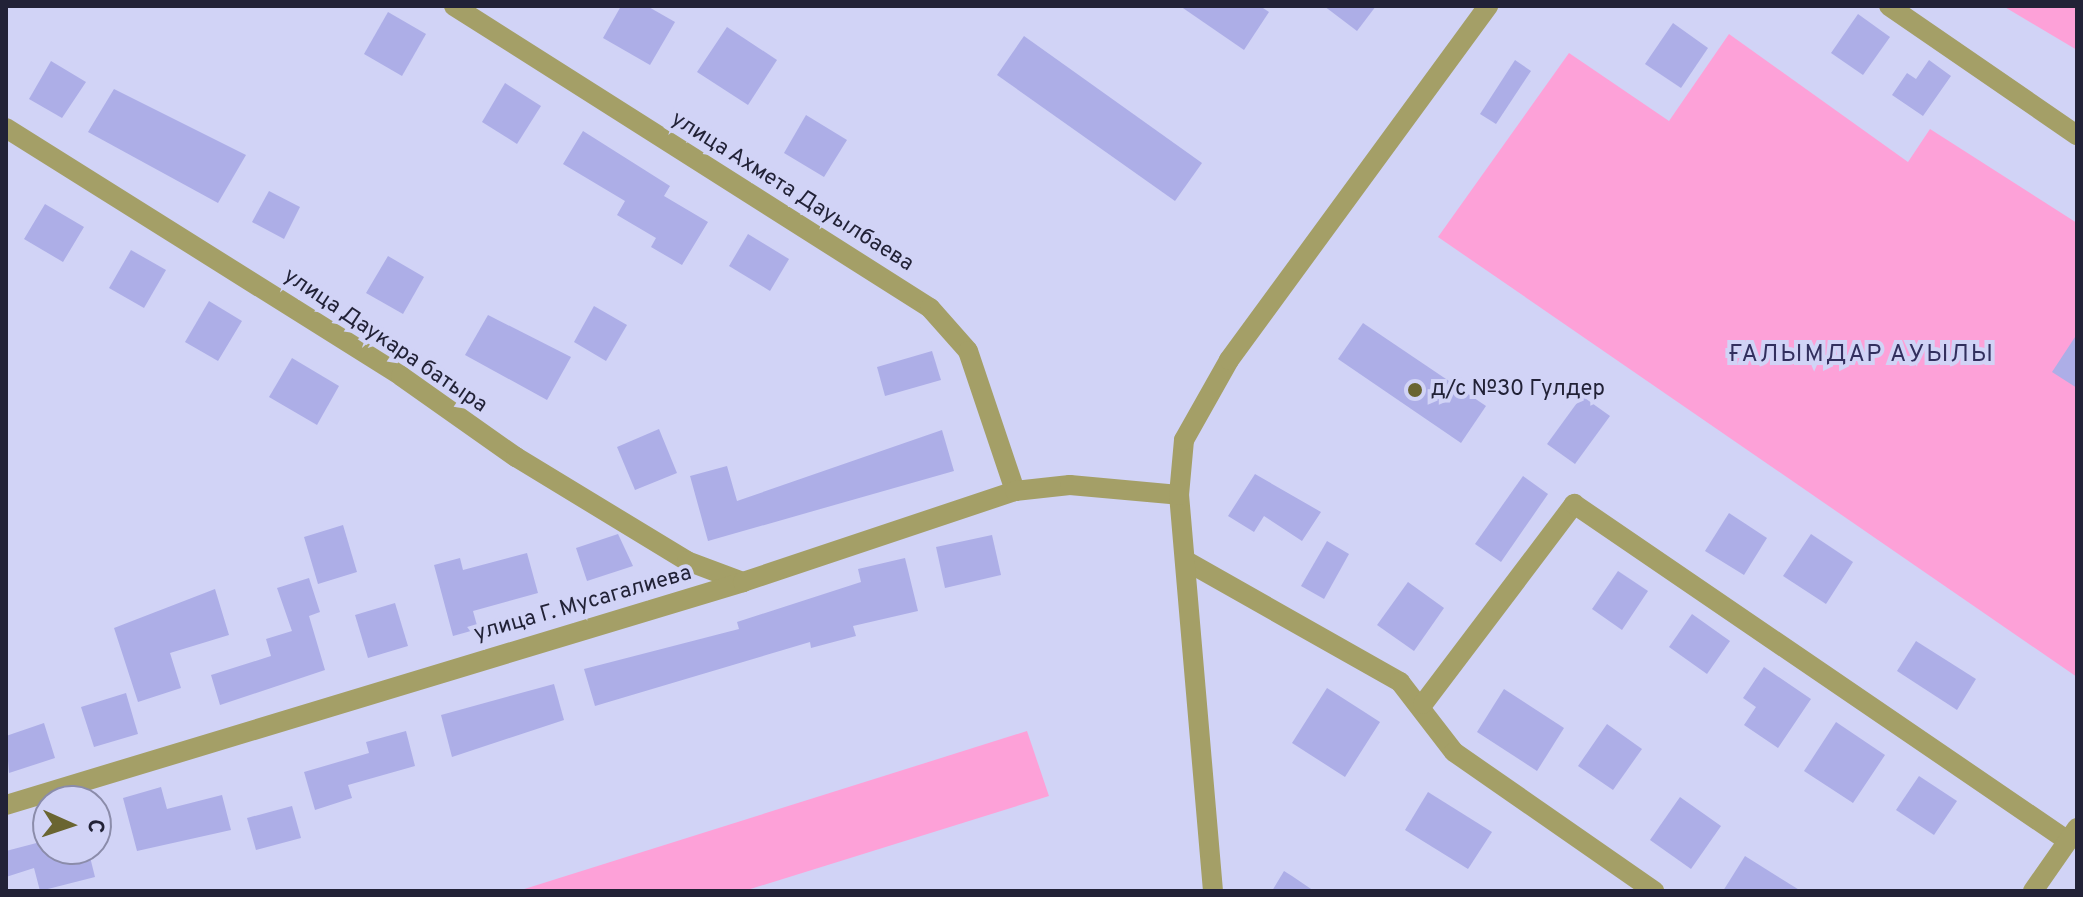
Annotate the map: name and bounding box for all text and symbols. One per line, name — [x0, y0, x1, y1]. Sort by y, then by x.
street label: улица Ахмета Дауылбаева — [665, 106, 919, 278]
street label: улица Даукара батыра — [278, 263, 492, 419]
district label: ҒАЛЫМДАР АУЫЛЫ — [1728, 342, 1996, 370]
place label: д/с №30 Гулдер — [1431, 377, 1605, 403]
marker: д/с №30 Гулдер — [1406, 381, 1424, 399]
street label: улица Г. Мусагалиева — [471, 560, 695, 648]
north arrow — [32, 785, 112, 865]
text: С — [81, 818, 108, 834]

